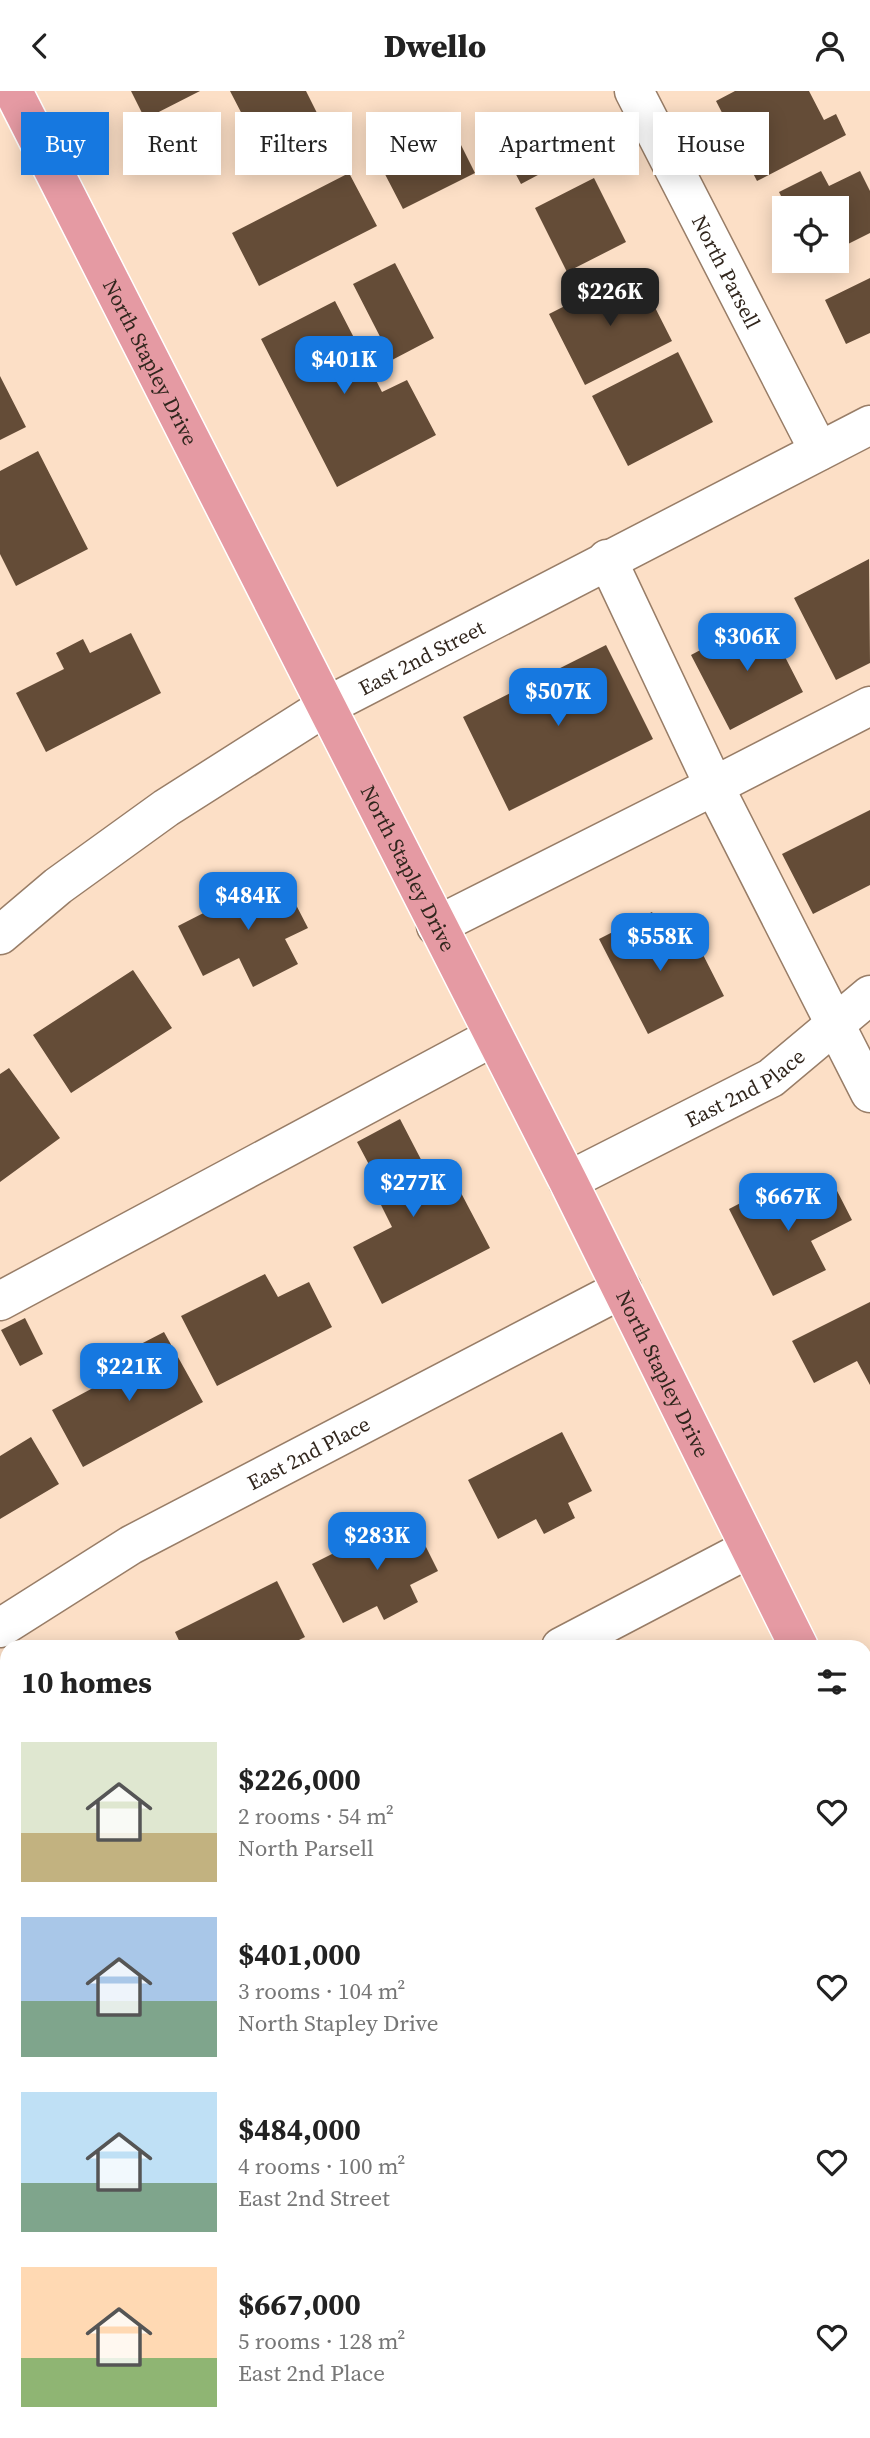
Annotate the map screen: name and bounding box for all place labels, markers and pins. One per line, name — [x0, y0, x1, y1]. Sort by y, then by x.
pin: $226K — [561, 268, 659, 328]
pin: $401K — [295, 337, 393, 396]
pin: $306K — [698, 613, 796, 673]
pin: $507K — [509, 669, 607, 728]
pin: $484K — [199, 873, 297, 932]
pin: $558K — [611, 913, 709, 973]
pin: $277K — [364, 1159, 462, 1219]
pin: $667K — [739, 1173, 837, 1233]
pin: $221K — [80, 1343, 178, 1403]
pin: $283K — [328, 1513, 426, 1572]

